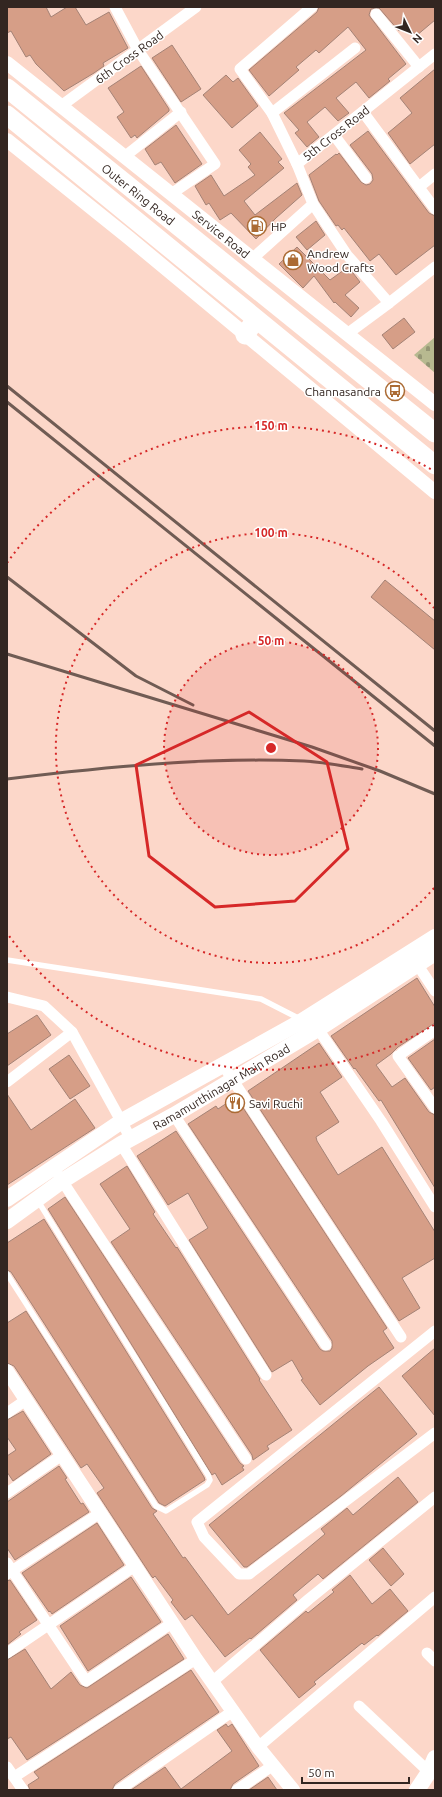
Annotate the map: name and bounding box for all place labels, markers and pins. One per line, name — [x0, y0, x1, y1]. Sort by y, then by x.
fuel station icon: HP — [246, 215, 268, 237]
place label: HP — [271, 220, 287, 233]
place label: Andrew Wood Crafts — [307, 247, 374, 274]
shop icon: Andrew Wood Crafts — [282, 249, 304, 271]
bus stop icon: Channasandra — [384, 380, 406, 402]
place label: Channasandra — [305, 385, 381, 398]
centre of rings — [264, 741, 278, 755]
restaurant icon: Savi Ruchi — [224, 1092, 246, 1114]
place label: Savi Ruchi — [249, 1097, 303, 1110]

